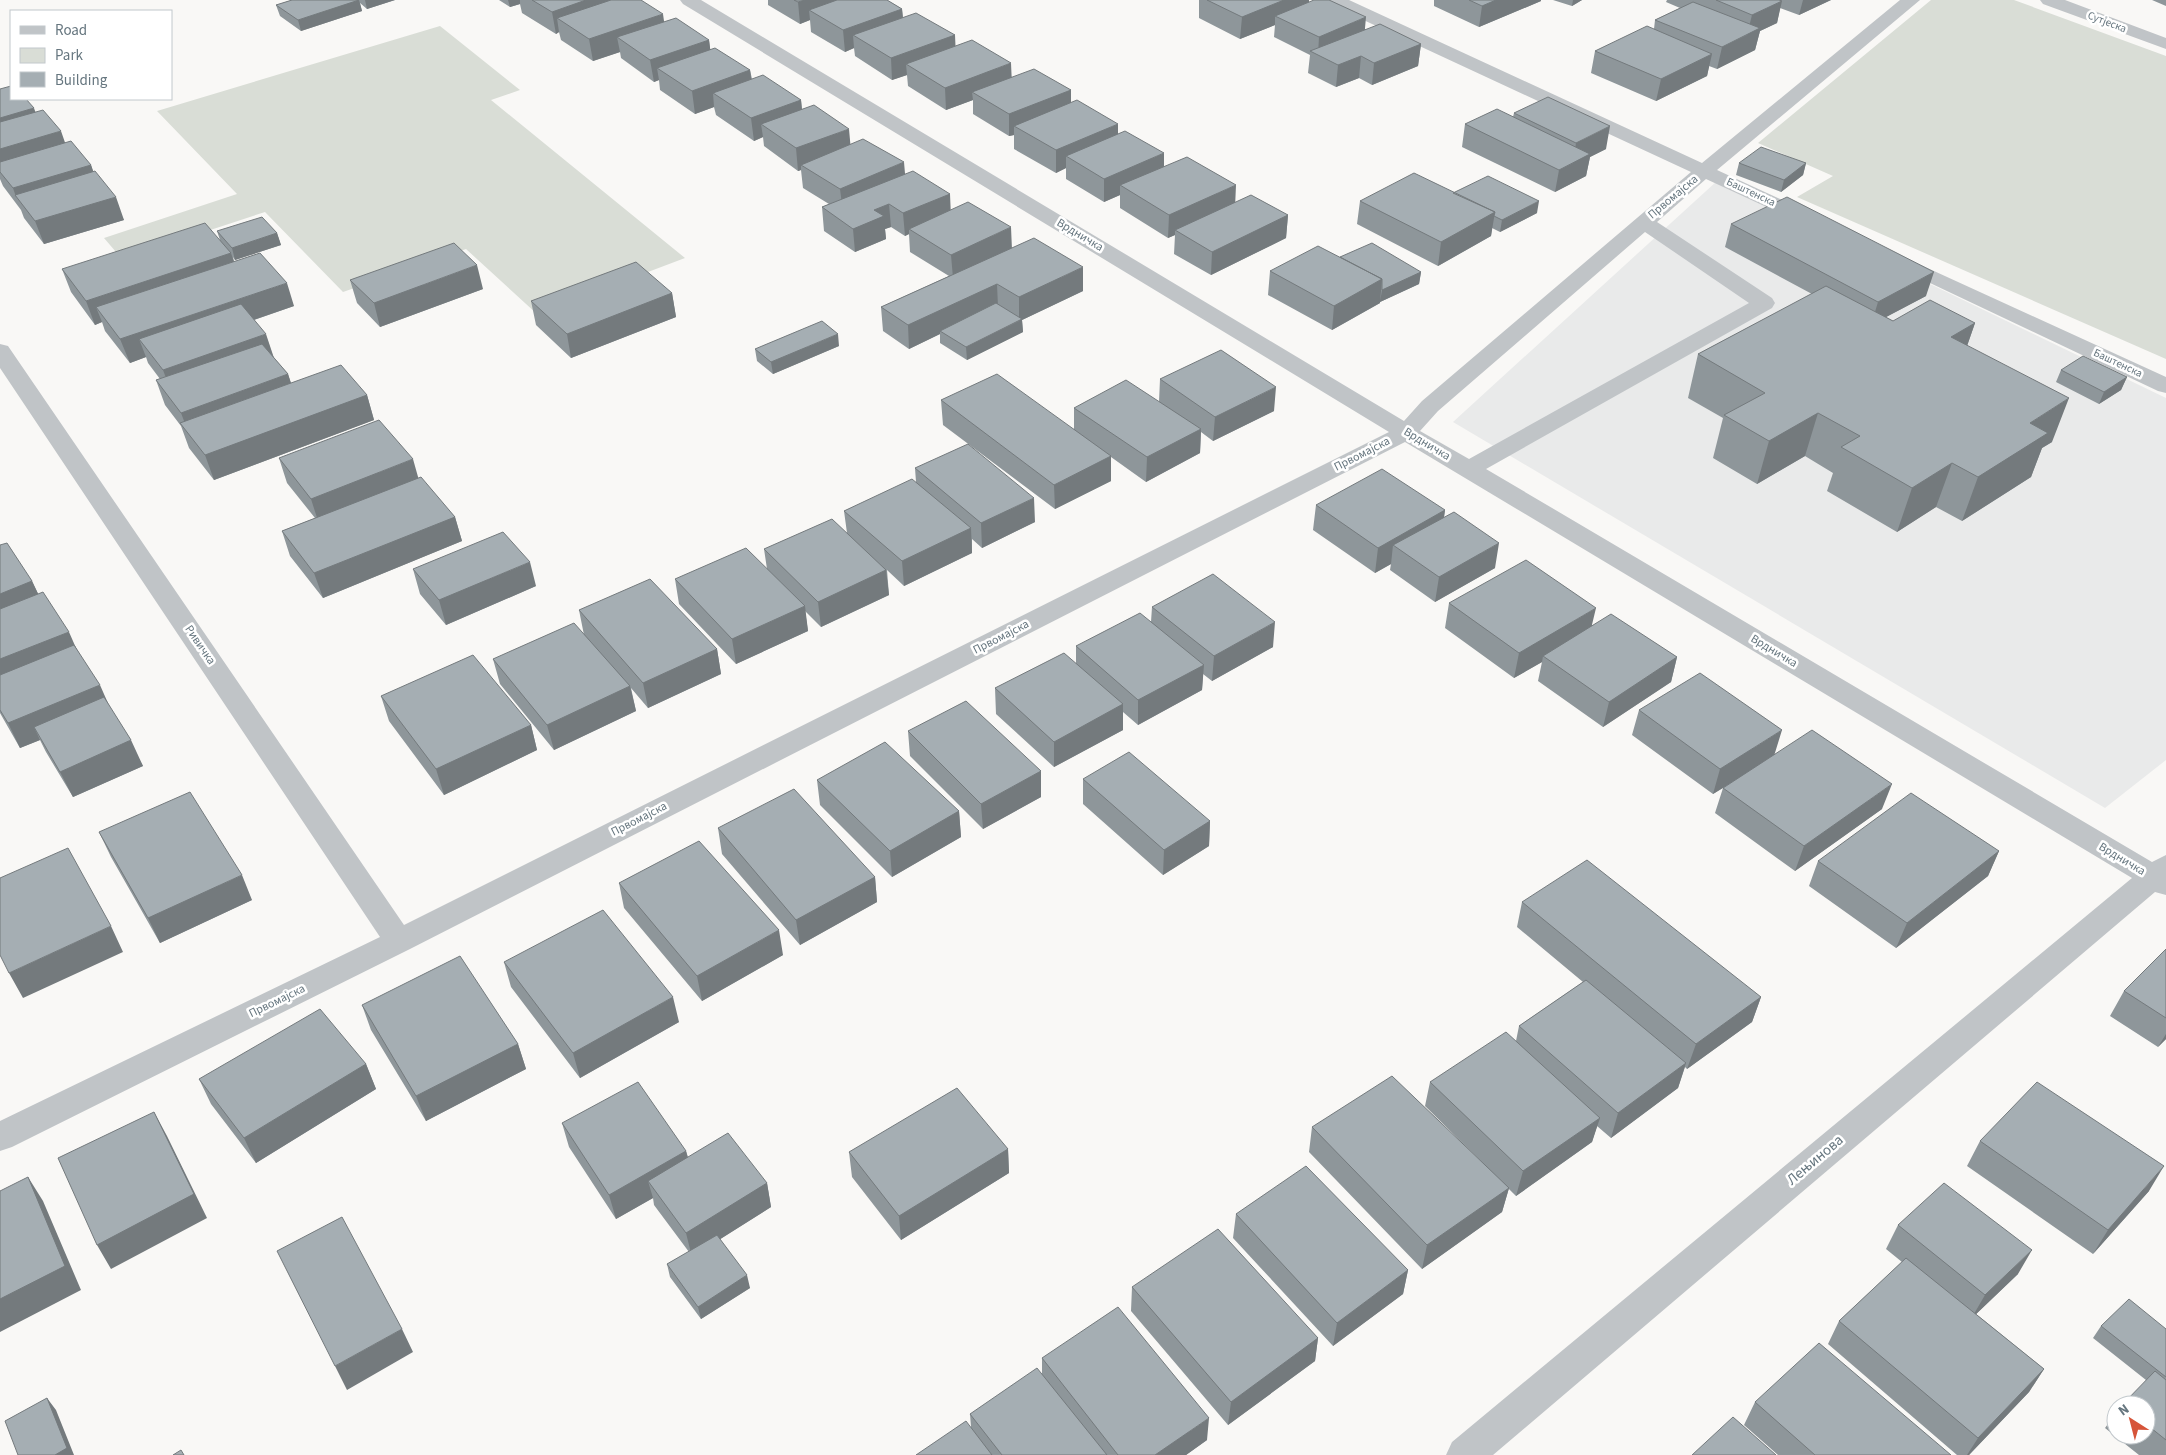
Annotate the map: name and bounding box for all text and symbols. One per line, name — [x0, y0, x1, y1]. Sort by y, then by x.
street label: Сутјеска — [2085, 8, 2129, 36]
legend — [10, 10, 172, 100]
text: Road — [55, 20, 87, 41]
text: Park — [55, 45, 84, 66]
text: Building — [55, 70, 108, 91]
street label: Првомајска — [1644, 171, 1702, 223]
street label: Баштенска — [1724, 174, 1778, 210]
street label: Врдничка — [1053, 214, 1107, 256]
street label: Баштенска — [2091, 345, 2145, 381]
street label: Врдничка — [1400, 423, 1454, 465]
street label: Првомајска — [1331, 433, 1393, 475]
street label: Првомајска — [970, 616, 1032, 658]
street label: Ривичка — [181, 622, 219, 668]
street label: Врдничка — [1747, 630, 1801, 672]
street label: Првомајска — [608, 798, 670, 840]
street label: Врдничка — [2095, 838, 2149, 880]
street label: Првомајска — [246, 980, 308, 1022]
street label: Лењинова — [1782, 1130, 1848, 1190]
north arrow — [2106, 1395, 2156, 1445]
text: N — [2114, 1399, 2134, 1421]

